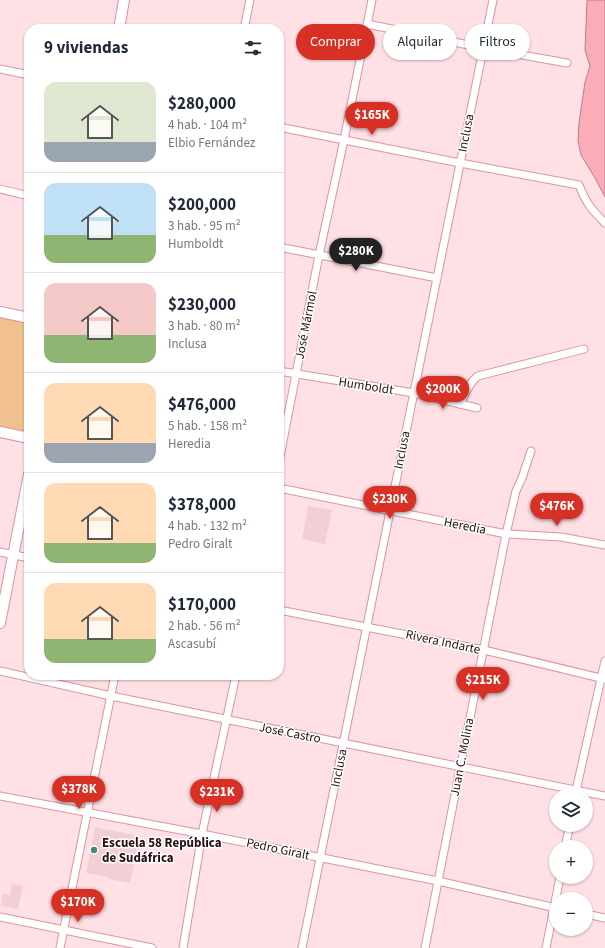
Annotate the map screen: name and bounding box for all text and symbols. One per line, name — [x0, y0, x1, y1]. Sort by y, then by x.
chip: Comprar — [296, 24, 375, 60]
chip: Alquilar — [383, 24, 457, 60]
chip: Filtros — [465, 24, 530, 60]
text: 9 viviendas — [44, 36, 128, 60]
icon: filters — [242, 37, 264, 59]
text: $280,000 — [168, 92, 236, 116]
icon: home — [76, 98, 124, 146]
pin: $165K — [344, 102, 400, 136]
text: $165K — [354, 106, 390, 124]
street label: Inclusa — [453, 112, 479, 154]
text: 4 hab. · 104 m² — [168, 116, 247, 134]
text: Elbio Fernández — [168, 134, 255, 152]
text: $200,000 — [168, 193, 236, 217]
icon: home — [76, 199, 124, 247]
text: 3 hab. · 95 m² — [168, 217, 241, 235]
text: Humboldt — [168, 235, 223, 253]
pin: $280K — [328, 238, 384, 272]
text: $280K — [338, 242, 374, 260]
street label: José Mármol — [291, 289, 321, 361]
text: $230,000 — [168, 293, 236, 317]
icon: home — [76, 299, 124, 347]
text: 3 hab. · 80 m² — [168, 317, 241, 335]
text: Inclusa — [168, 335, 207, 353]
street label: Humboldt — [337, 373, 395, 399]
pin: $200K — [415, 376, 471, 410]
text: $200K — [425, 380, 461, 398]
text: $476,000 — [168, 393, 236, 417]
icon: home — [76, 399, 124, 447]
text: 5 hab. · 158 m² — [168, 417, 247, 435]
street label: Inclusa — [389, 429, 415, 471]
text: Heredia — [168, 435, 211, 453]
pin: $230K — [362, 486, 418, 520]
text: $230K — [372, 490, 408, 508]
text: $378,000 — [168, 493, 236, 517]
pin: $476K — [529, 493, 585, 527]
text: $476K — [539, 497, 575, 515]
icon: home — [76, 499, 124, 547]
street label: Heredia — [442, 513, 488, 539]
text: 4 hab. · 132 m² — [168, 517, 247, 535]
text: Pedro Giralt — [168, 535, 232, 553]
text: $170,000 — [168, 593, 236, 617]
icon: home — [76, 599, 124, 647]
text: 2 hab. · 56 m² — [168, 617, 241, 635]
street label: Rivera Indarte — [404, 625, 482, 659]
text: Ascasubí — [168, 635, 216, 653]
pin: $215K — [455, 667, 511, 701]
text: $215K — [465, 671, 501, 689]
street label: Juan C. Molina — [446, 716, 478, 798]
street label: José Castro — [257, 718, 323, 748]
street label: Inclusa — [326, 747, 352, 789]
pin: $378K — [51, 776, 107, 810]
pin: $231K — [189, 779, 245, 813]
text: $378K — [61, 780, 97, 798]
text: $231K — [199, 783, 235, 801]
map controls — [549, 788, 593, 936]
button: layers — [549, 788, 593, 832]
street label: Pedro Giralt — [245, 833, 312, 865]
place label: Escuela 58 República de Sudáfrica — [102, 834, 222, 867]
button: + — [549, 840, 593, 884]
marker: Escuela 58 República de Sudáfrica — [89, 845, 99, 855]
pin: $170K — [50, 889, 106, 923]
button: − — [549, 892, 593, 936]
text: $170K — [60, 893, 96, 911]

